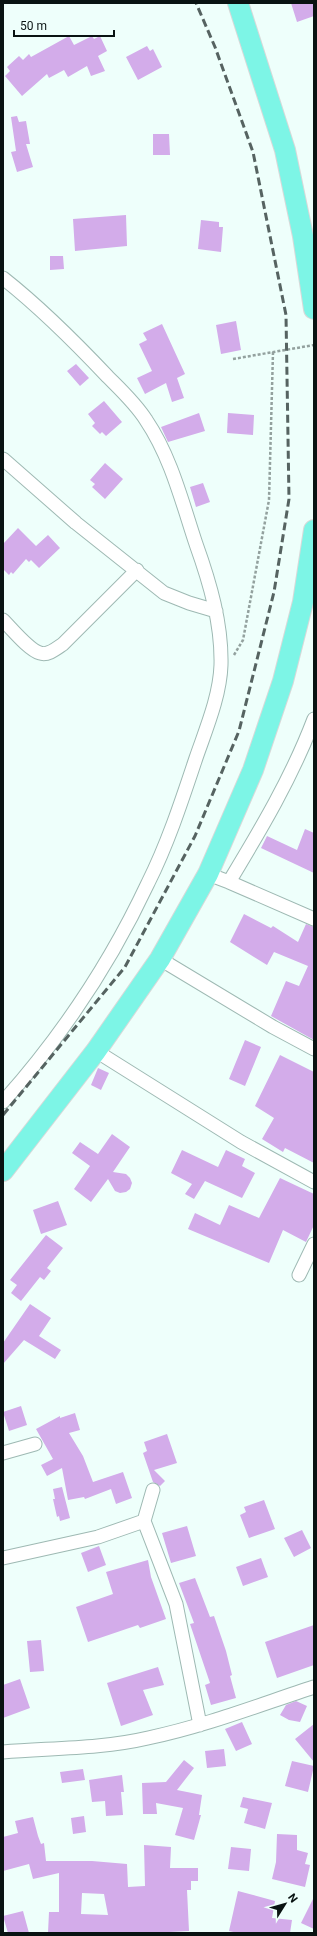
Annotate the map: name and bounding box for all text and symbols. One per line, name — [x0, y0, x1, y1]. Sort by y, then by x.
scale bar — [14, 12, 114, 38]
text: 50 m — [20, 19, 47, 33]
north arrow — [265, 1884, 305, 1924]
text: N — [285, 1891, 300, 1905]

